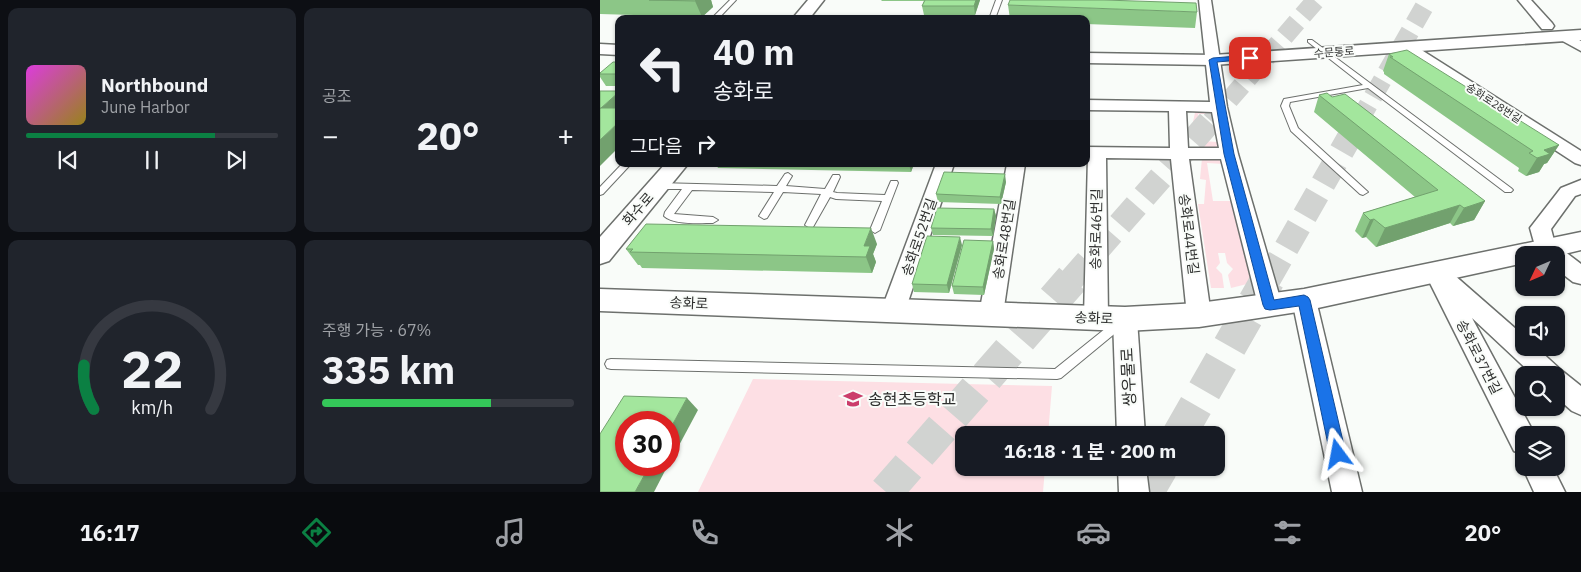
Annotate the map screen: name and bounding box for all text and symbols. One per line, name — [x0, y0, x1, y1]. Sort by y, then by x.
text: 40 m — [713, 29, 795, 75]
icon: left — [630, 35, 695, 100]
pin — [1229, 37, 1271, 79]
icon: arrive — [1236, 44, 1264, 72]
street label: 수문통로 — [1313, 44, 1355, 60]
text: Northbound — [101, 73, 208, 97]
text: 송화로 — [713, 76, 774, 105]
street label: 송화로28번길 — [1463, 80, 1525, 126]
text: 공조 — [322, 86, 351, 106]
text: June Harbor — [101, 97, 190, 117]
text: 20° — [416, 111, 480, 160]
text: − — [322, 117, 339, 154]
text: + — [557, 117, 574, 154]
icon: right — [692, 130, 720, 158]
text: 그다음 — [630, 134, 682, 158]
icon: previous — [54, 146, 82, 174]
icon: pause — [138, 146, 166, 174]
icon: next — [222, 146, 250, 174]
street label: 화수로 — [619, 188, 658, 229]
street label: 송화로46번길 — [1086, 188, 1106, 270]
street label: 송화로44번길 — [1175, 193, 1203, 275]
street label: 송화로52번길 — [897, 196, 941, 278]
street label: 송화로48번길 — [989, 197, 1019, 281]
north arrow — [1515, 246, 1565, 296]
map controls — [1515, 246, 1565, 476]
street label: 송화로 — [669, 293, 709, 313]
button: sound — [1515, 306, 1565, 356]
street label: 송화로 — [1074, 308, 1114, 328]
street label: 송화로37번길 — [1453, 317, 1505, 397]
text: 주행 가능 · 67% — [322, 320, 431, 340]
text: 22 — [121, 335, 183, 402]
text: 335 km — [322, 345, 455, 394]
street label: 쌍우물로 — [1116, 347, 1140, 407]
button: search — [1515, 366, 1565, 416]
school or university icon: 송현초등학교 — [842, 388, 864, 410]
place label: 송현초등학교 — [868, 389, 956, 409]
text: km/h — [131, 396, 173, 419]
speed limit sign: 30 — [615, 411, 680, 476]
button: layers — [1515, 426, 1565, 476]
position arrow — [1311, 427, 1363, 479]
text: 16:18 · 1 분 · 200 m — [1004, 439, 1176, 463]
icon: directions — [299, 515, 334, 550]
icon: music — [493, 515, 528, 550]
icon: phone — [687, 515, 722, 550]
icon: climate — [882, 515, 917, 550]
icon: car — [1076, 515, 1111, 550]
icon: filters — [1270, 515, 1305, 550]
text: 16:17 — [80, 518, 140, 547]
text: 20° — [1465, 518, 1501, 547]

